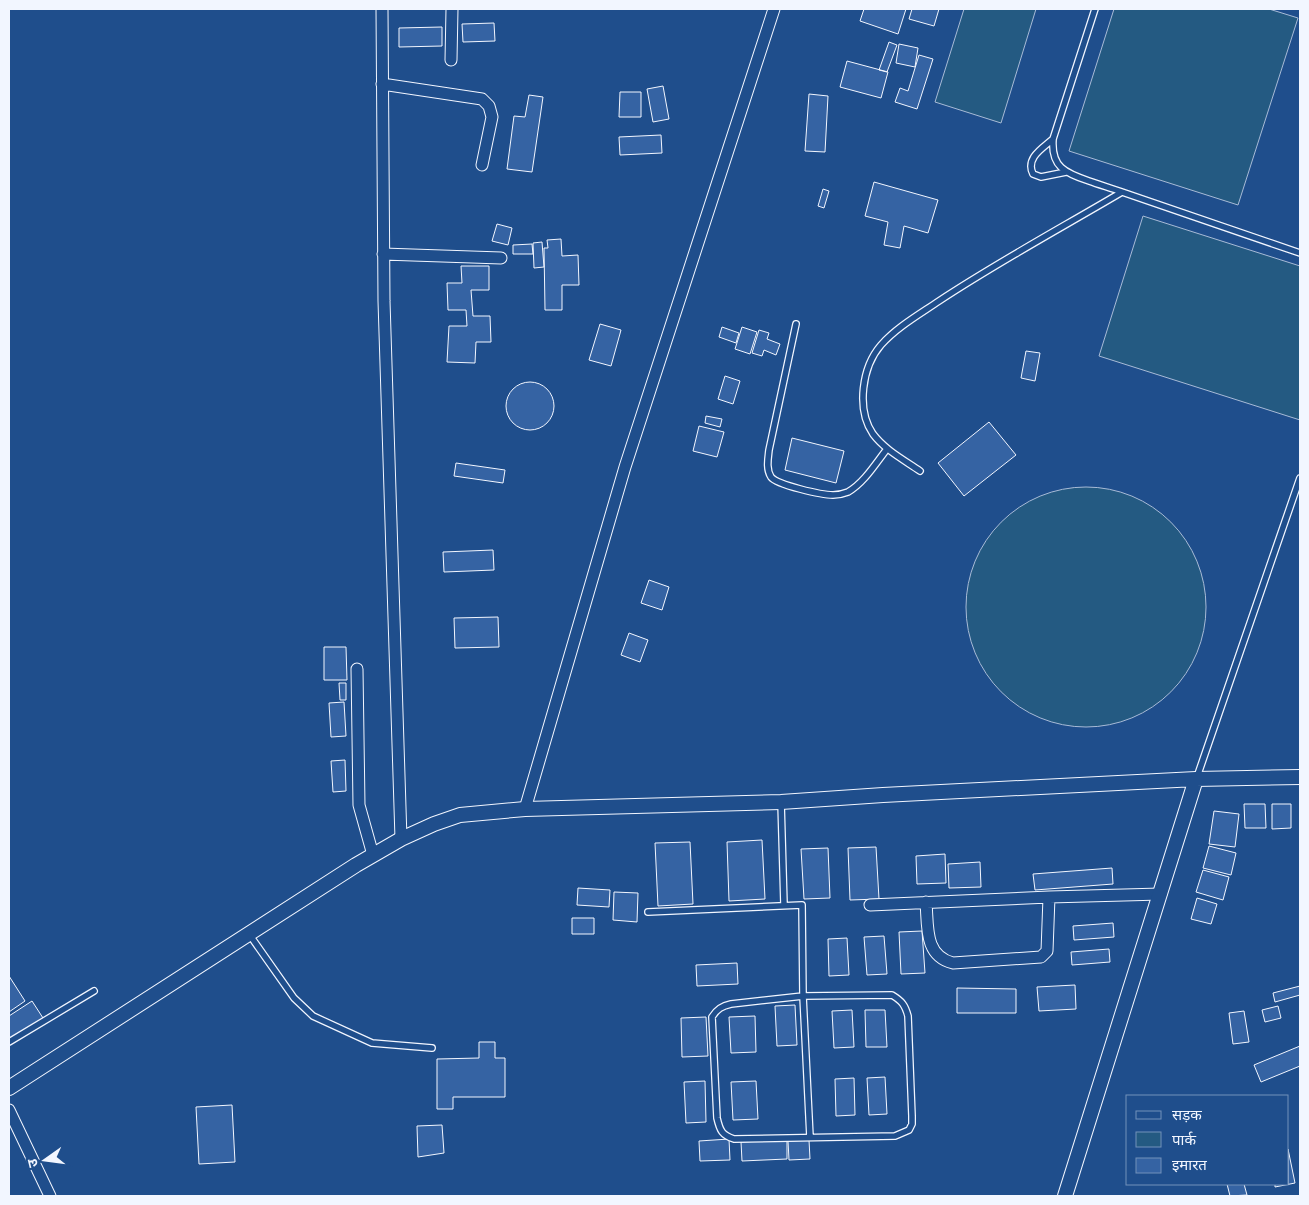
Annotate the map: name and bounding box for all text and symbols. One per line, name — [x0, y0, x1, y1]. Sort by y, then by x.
legend — [1126, 1095, 1289, 1185]
text: सड़क — [1172, 1106, 1202, 1124]
text: पार्क — [1172, 1131, 1196, 1149]
north arrow — [20, 1135, 70, 1185]
text: उ — [23, 1156, 42, 1169]
text: इमारत — [1172, 1156, 1207, 1174]

